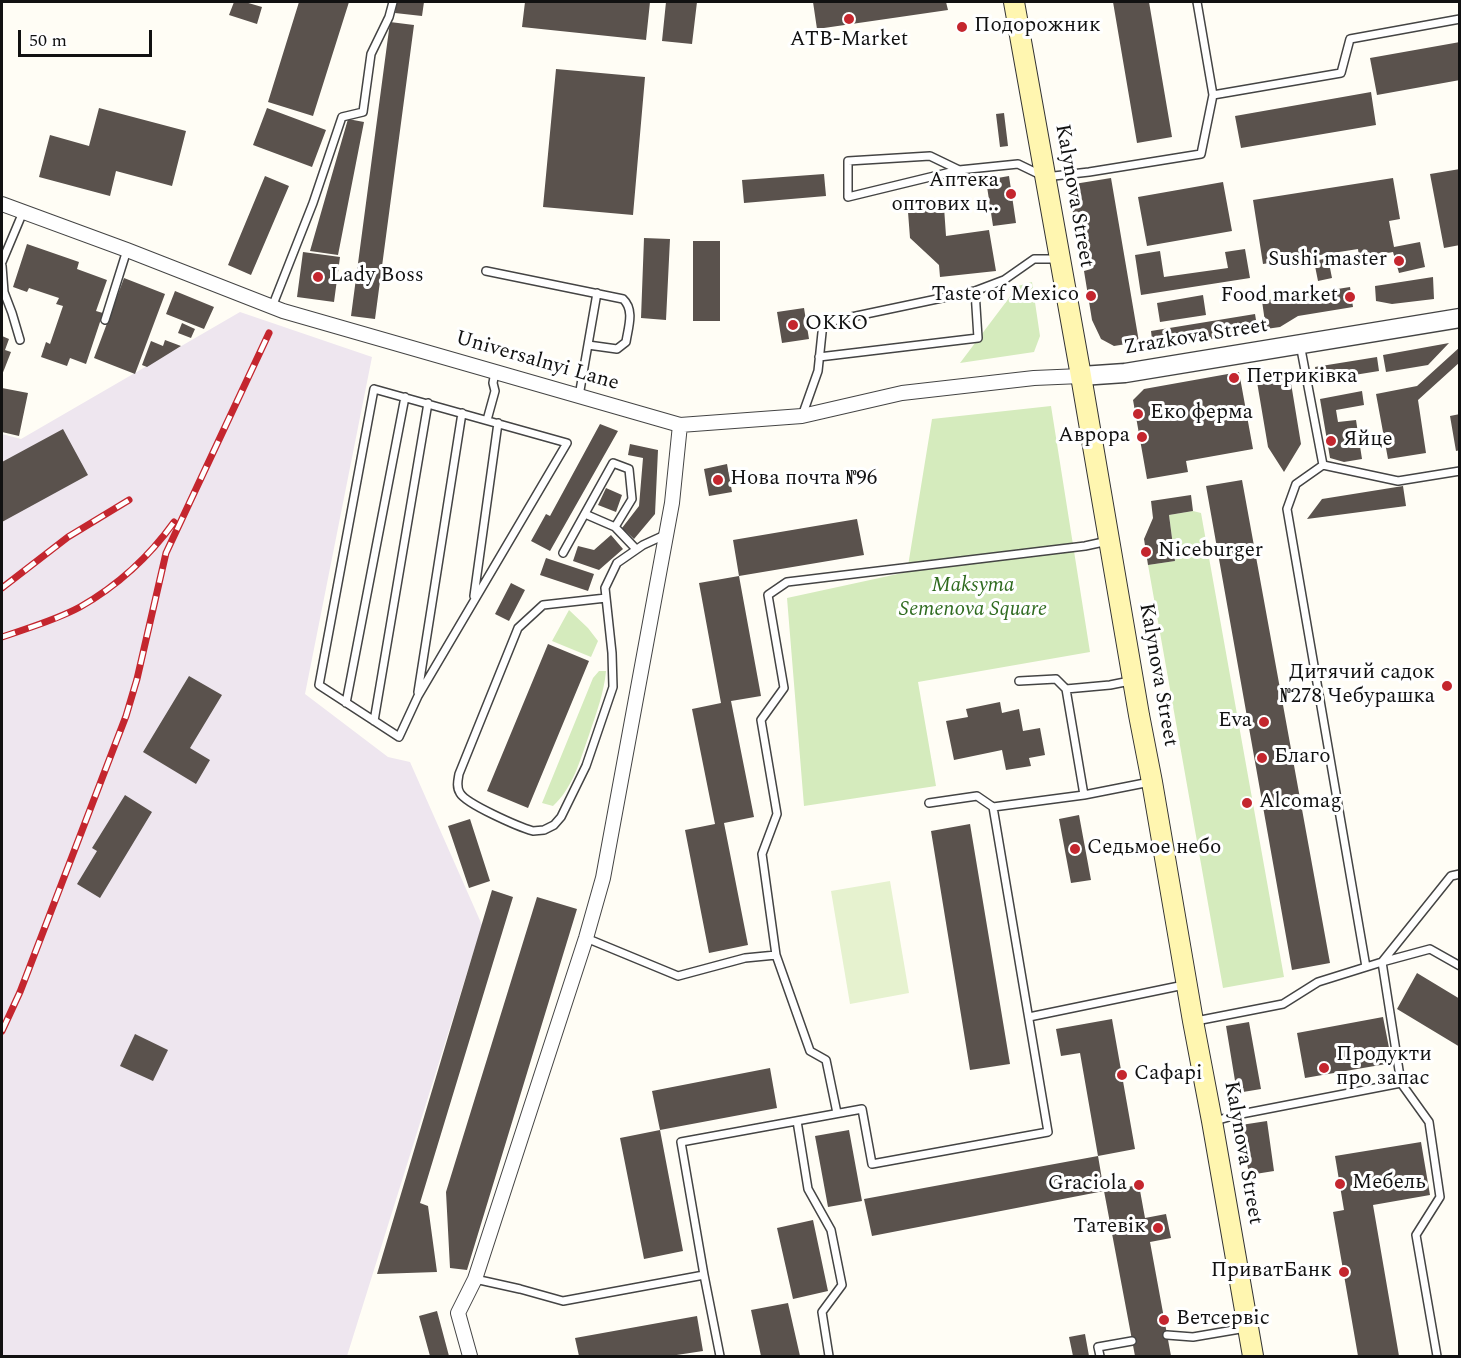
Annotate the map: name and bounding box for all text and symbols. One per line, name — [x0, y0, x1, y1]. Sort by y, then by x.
marker: ATB-Market — [842, 12, 856, 26]
place label: Подорожник — [974, 14, 1101, 40]
scale bar — [21, 18, 154, 56]
marker: Подорожник — [955, 20, 969, 34]
text: 50 m — [29, 27, 67, 54]
place label: ATB-Market — [790, 28, 908, 54]
street label: Kalynova Street — [1048, 122, 1098, 270]
place label: Аптека оптових ц‥ — [891, 169, 999, 219]
marker: Аптека оптових ц‥ — [1004, 187, 1018, 201]
place label: Sushi master — [1268, 248, 1387, 274]
marker: Sushi master — [1392, 254, 1406, 268]
place label: Lady Boss — [330, 264, 424, 290]
marker: Lady Boss — [311, 270, 325, 284]
place label: Taste of Mexico — [931, 283, 1079, 309]
place label: Food market — [1220, 284, 1338, 310]
marker: Taste of Mexico — [1084, 289, 1098, 303]
marker: Food market — [1343, 290, 1357, 304]
place label: OKKO — [805, 312, 868, 338]
street label: Zrazkova Street — [1122, 314, 1270, 362]
marker: OKKO — [786, 318, 800, 332]
street label: Universalnyi Lane — [452, 327, 622, 397]
place label: Петриківка — [1246, 365, 1357, 391]
marker: Петриківка — [1227, 371, 1241, 385]
place label: Еко ферма — [1150, 401, 1253, 427]
marker: Еко ферма — [1131, 407, 1145, 421]
place label: Аврора — [1058, 424, 1130, 450]
place label: Яйце — [1343, 428, 1393, 454]
marker: Аврора — [1135, 430, 1149, 444]
marker: Яйце — [1324, 434, 1338, 448]
place label: Нова почта №96 — [730, 467, 877, 493]
marker: Нова почта №96 — [711, 473, 725, 487]
place label: Niceburger — [1158, 539, 1263, 565]
marker: Niceburger — [1139, 545, 1153, 559]
park label: Maksyma Semenova Square — [899, 574, 1047, 624]
street label: Kalynova Street — [1132, 601, 1182, 749]
place label: Дитячий садок №278 Чебурашка — [1280, 661, 1435, 711]
marker: Дитячий садок №278 Чебурашка — [1440, 679, 1454, 693]
place label: Eva — [1218, 709, 1252, 735]
marker: Eva — [1257, 715, 1271, 729]
place label: Благо — [1274, 745, 1330, 771]
marker: Благо — [1255, 751, 1269, 765]
place label: Alcomag — [1259, 790, 1342, 816]
marker: Alcomag — [1240, 796, 1254, 810]
place label: Седьмое небо — [1087, 836, 1221, 862]
marker: Седьмое небо — [1068, 842, 1082, 856]
place label: Продукти про запас — [1336, 1043, 1432, 1093]
marker: Продукти про запас — [1317, 1061, 1331, 1075]
place label: Сафарі — [1134, 1062, 1203, 1088]
marker: Сафарі — [1115, 1068, 1129, 1082]
street label: Kalynova Street — [1217, 1079, 1267, 1227]
place label: Мебель — [1352, 1171, 1426, 1197]
place label: Graciola — [1048, 1172, 1127, 1198]
marker: Мебель — [1333, 1177, 1347, 1191]
marker: Graciola — [1132, 1178, 1146, 1192]
place label: Татевік — [1073, 1215, 1146, 1241]
marker: Татевік — [1151, 1221, 1165, 1235]
place label: ПриватБанк — [1211, 1259, 1332, 1285]
marker: ПриватБанк — [1337, 1265, 1351, 1279]
place label: Ветсервіс — [1176, 1307, 1270, 1333]
marker: Ветсервіс — [1157, 1313, 1171, 1327]

